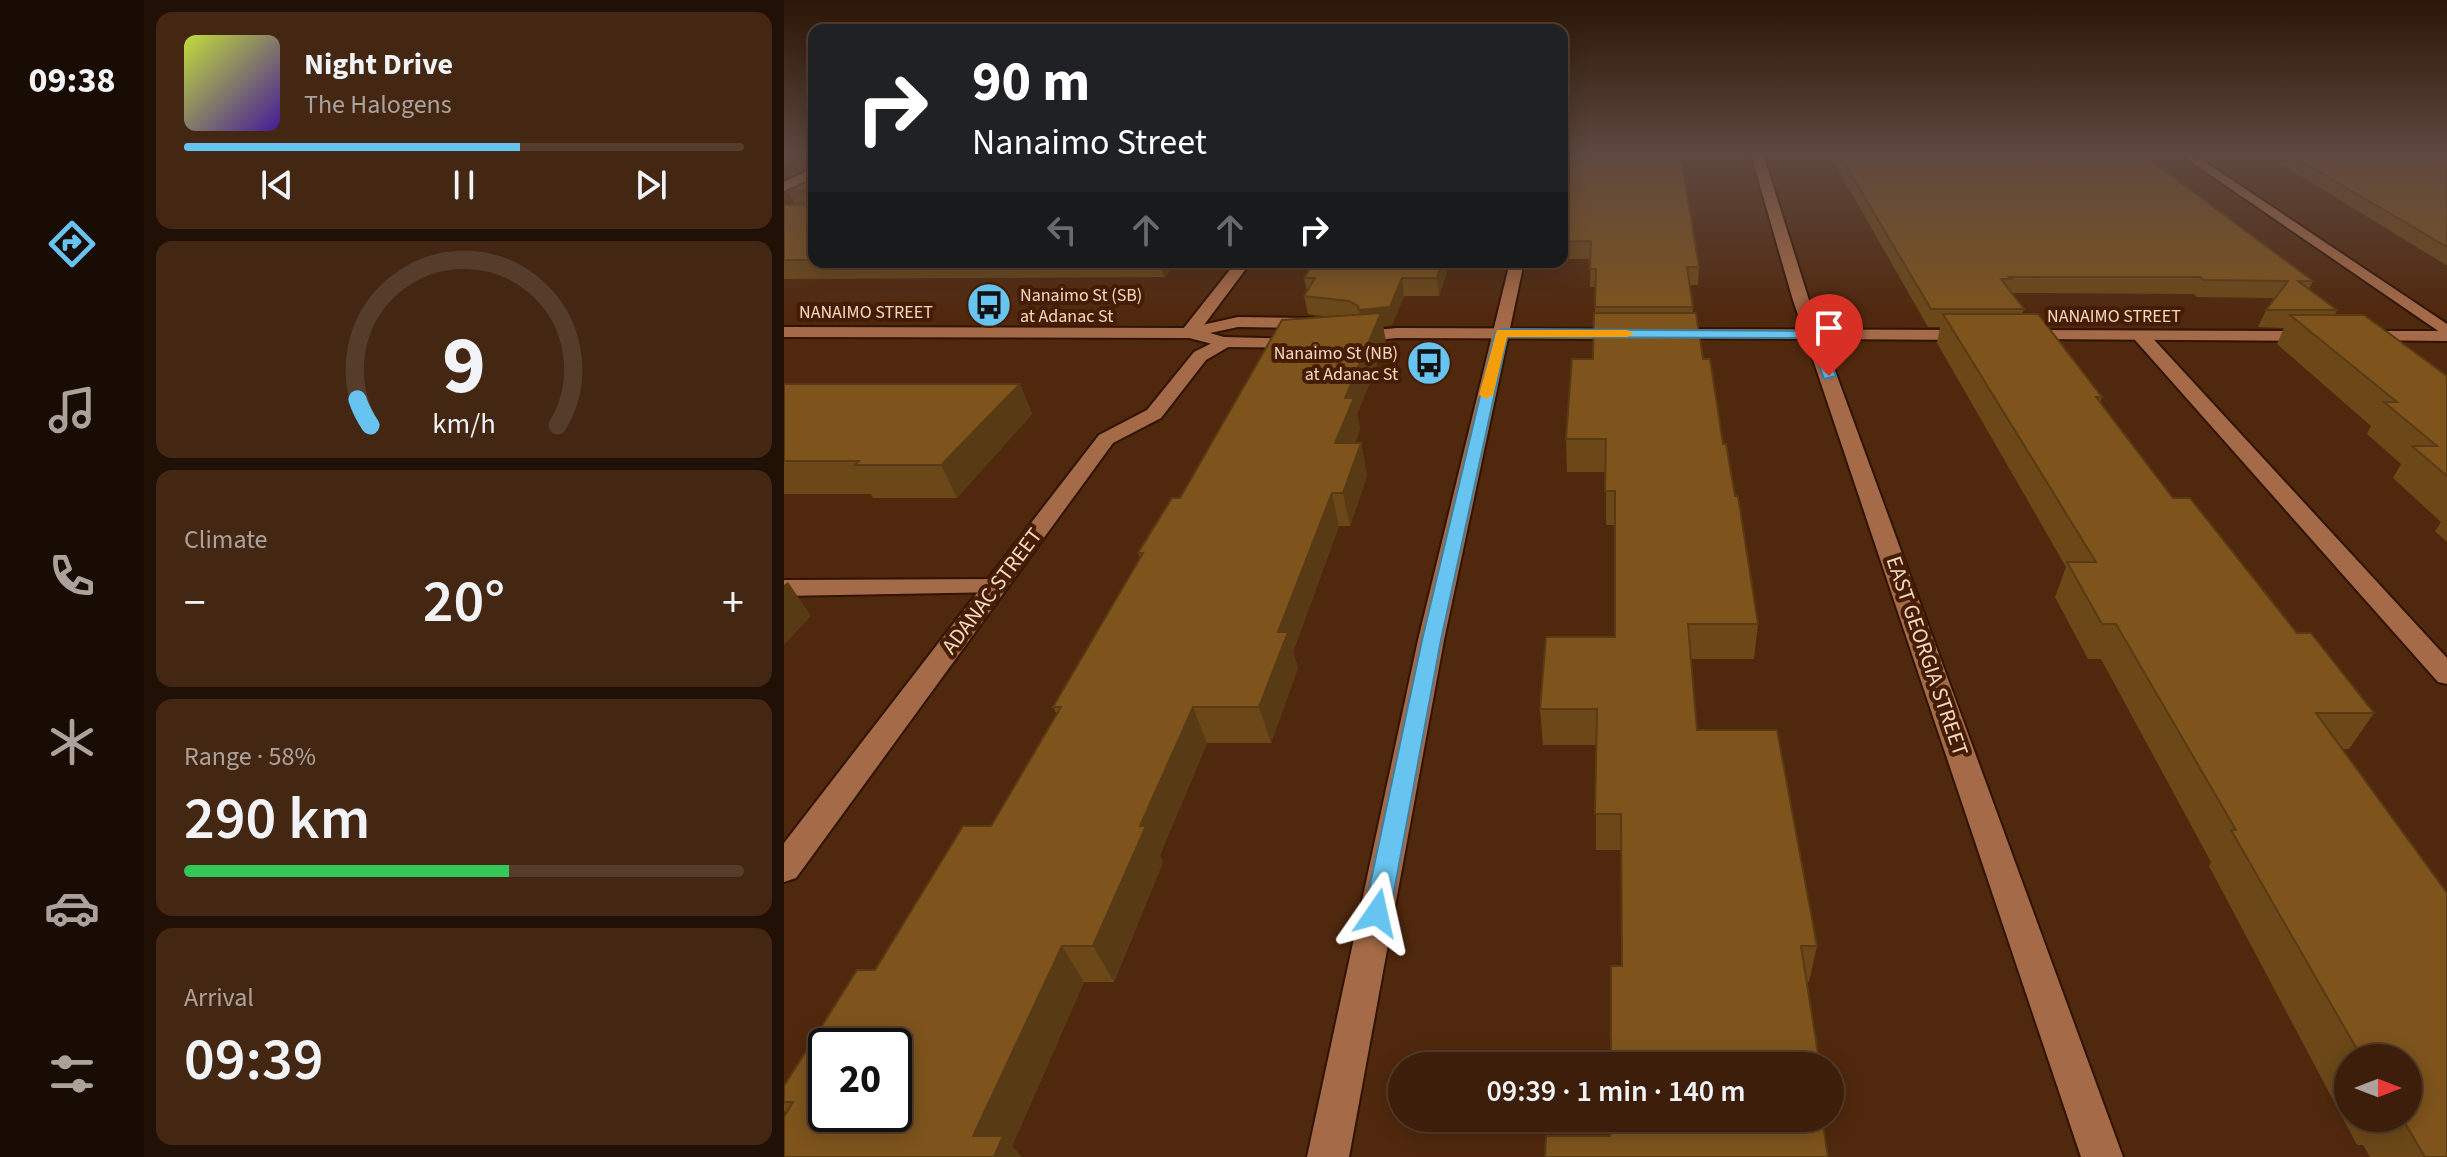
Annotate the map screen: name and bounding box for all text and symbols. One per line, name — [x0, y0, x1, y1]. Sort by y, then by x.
text: Night Drive — [304, 43, 453, 86]
text: 90 m — [972, 43, 1090, 122]
text: 09:38 — [29, 55, 115, 106]
icon: right — [840, 56, 944, 160]
text: The Halogens — [304, 86, 452, 123]
text: Nanaimo Street — [972, 117, 1207, 168]
icon: previous — [255, 163, 299, 207]
icon: pause — [442, 163, 486, 207]
icon: next — [629, 163, 673, 207]
icon: left — [1040, 208, 1084, 252]
icon: ahead — [1124, 208, 1168, 252]
icon: ahead — [1208, 208, 1252, 252]
icon: right — [1292, 208, 1336, 252]
icon: directions — [44, 216, 100, 272]
bus stop icon: Nanaimo St (SB) at Adanac St — [965, 281, 1013, 329]
place label: Nanaimo St (SB) at Adanac St — [1020, 283, 1142, 329]
pin — [1795, 294, 1863, 376]
street label: NANAIMO STREET — [799, 300, 933, 325]
street label: NANAIMO STREET — [2047, 304, 2181, 329]
text: 9 — [442, 306, 486, 424]
icon: arrive — [1807, 306, 1851, 350]
bus stop icon: Nanaimo St (NB) at Adanac St — [1405, 339, 1453, 387]
place label: Nanaimo St (NB) at Adanac St — [1274, 341, 1398, 387]
icon: music — [44, 382, 100, 438]
text: km/h — [432, 404, 496, 444]
text: Climate — [184, 521, 268, 558]
street label: ADANAC STREET — [934, 521, 1050, 661]
icon: phone — [44, 548, 100, 604]
street label: EAST GEORGIA STREET — [1878, 552, 1976, 761]
text: 20° — [423, 560, 505, 645]
text: − — [184, 572, 206, 635]
text: + — [722, 572, 744, 635]
icon: climate — [44, 714, 100, 770]
text: Range · 58% — [184, 738, 316, 775]
text: 290 km — [184, 777, 370, 862]
position arrow — [1335, 871, 1419, 955]
icon: car — [44, 880, 100, 936]
text: Arrival — [184, 979, 254, 1016]
text: 09:39 — [184, 1018, 324, 1103]
speed limit sign: 20 — [808, 1028, 912, 1132]
north arrow — [2334, 1044, 2422, 1132]
map controls — [2334, 1044, 2422, 1132]
icon: filters — [44, 1046, 100, 1102]
text: 09:39 · 1 min · 140 m — [1486, 1070, 1746, 1113]

